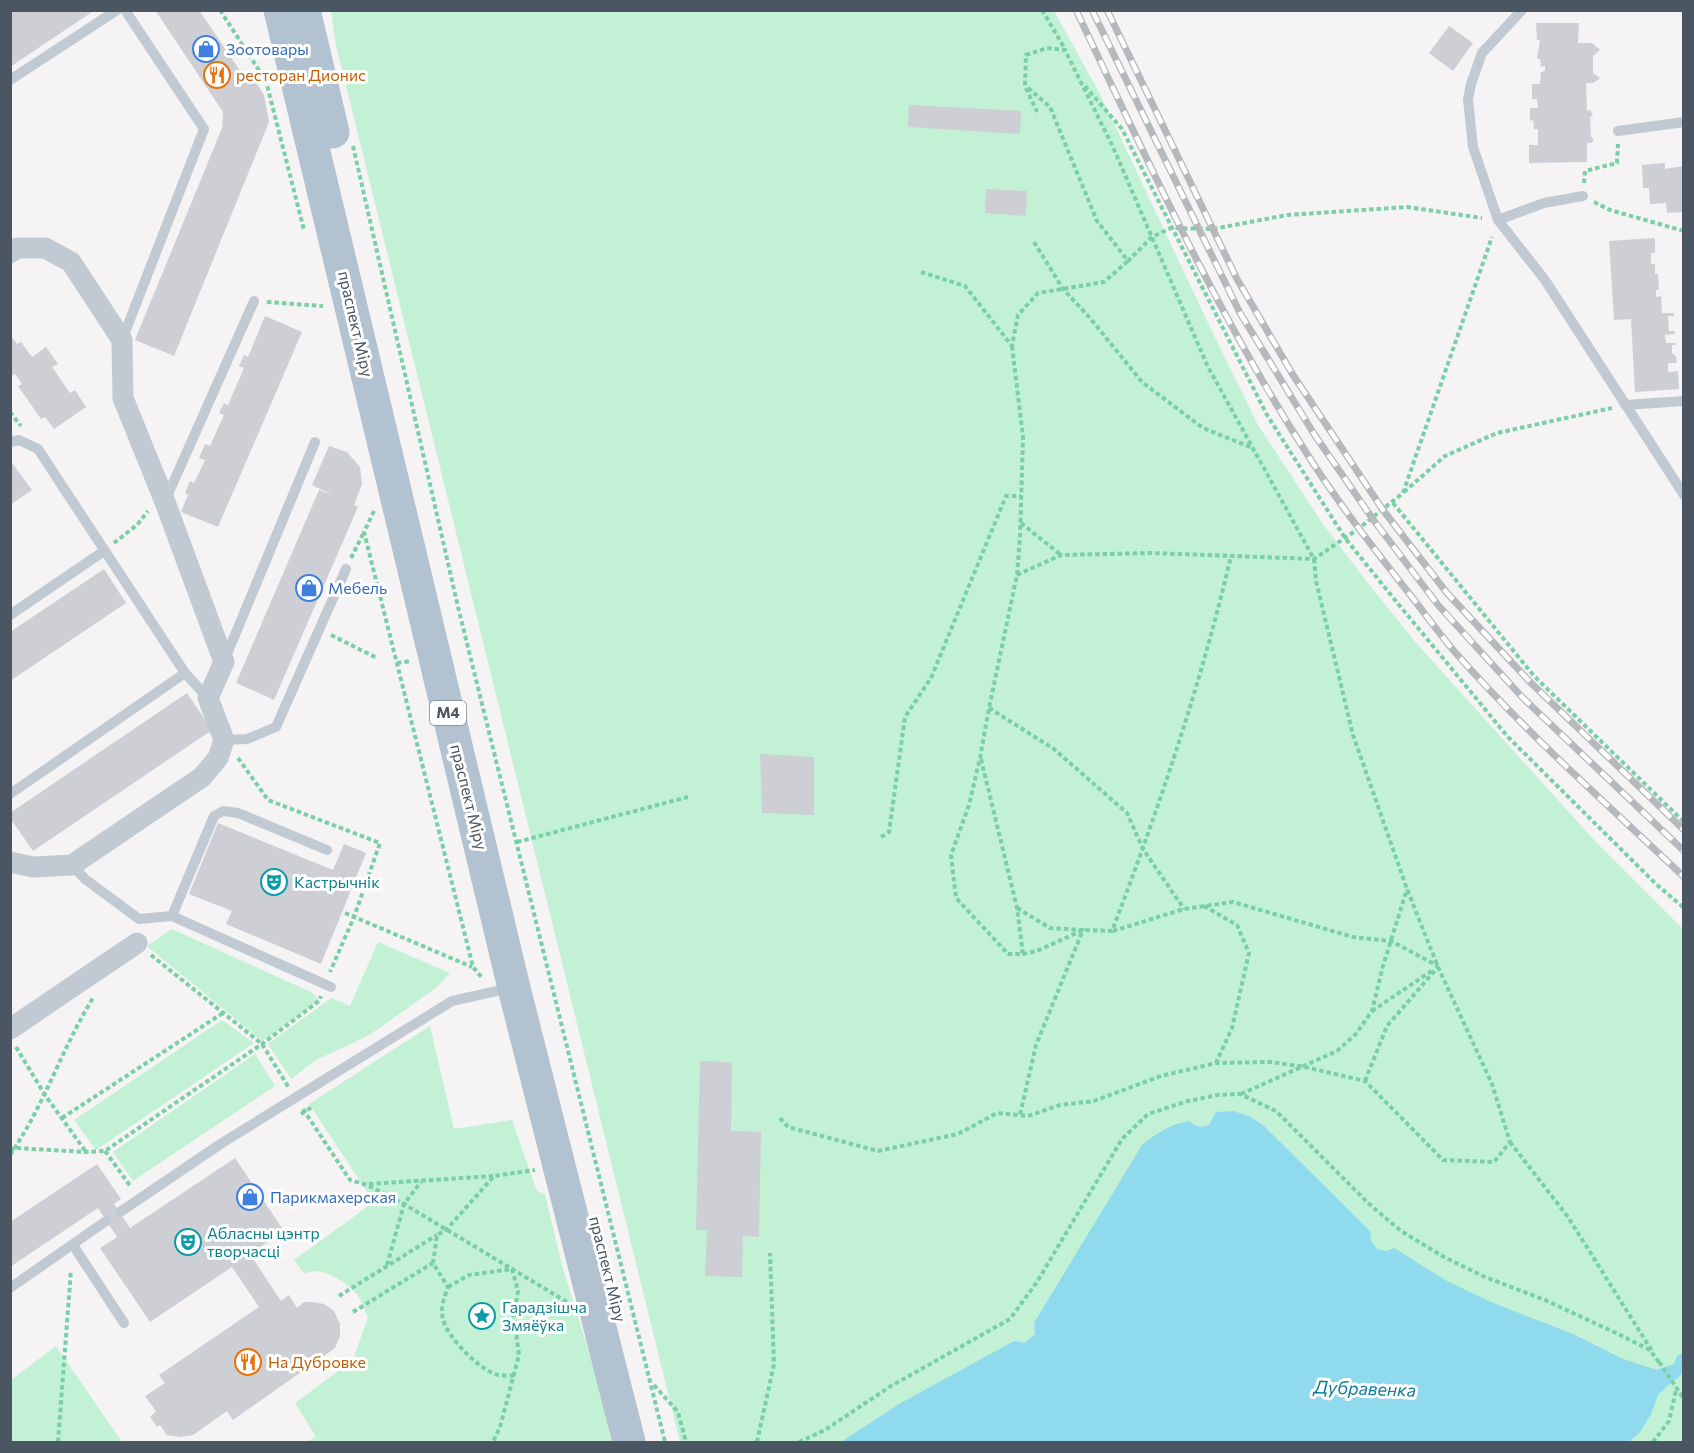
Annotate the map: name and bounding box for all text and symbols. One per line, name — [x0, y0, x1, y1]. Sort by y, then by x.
shop icon: Зоотовары — [191, 34, 221, 64]
place label: Зоотовары — [226, 39, 309, 58]
restaurant icon: ресторан Дионис — [202, 60, 232, 90]
place label: ресторан Дионис — [236, 65, 366, 84]
street label: праспект Міру — [335, 269, 378, 379]
shop icon: Мебель — [294, 573, 324, 603]
place label: Мебель — [328, 578, 387, 597]
road number: М4 — [430, 701, 466, 725]
street label: праспект Міру — [447, 742, 492, 852]
theatre icon: Кастрычнік — [259, 867, 289, 897]
place label: Кастрычнік — [294, 872, 380, 891]
shop icon: Парикмахерская — [235, 1182, 265, 1212]
place label: Парикмахерская — [270, 1187, 396, 1206]
street label: праспект Міру — [586, 1214, 631, 1324]
place label: Абласны цэнтр творчасці — [207, 1223, 320, 1260]
theatre icon: Абласны цэнтр творчасці — [173, 1227, 203, 1257]
place label: Гарадзішча Змяёўка — [502, 1297, 587, 1334]
place icon: Гарадзішча Змяёўка — [467, 1301, 497, 1331]
restaurant icon: На Дубровке — [233, 1347, 263, 1377]
place label: На Дубровке — [268, 1352, 366, 1371]
water label: Дубравенка — [1312, 1375, 1417, 1401]

